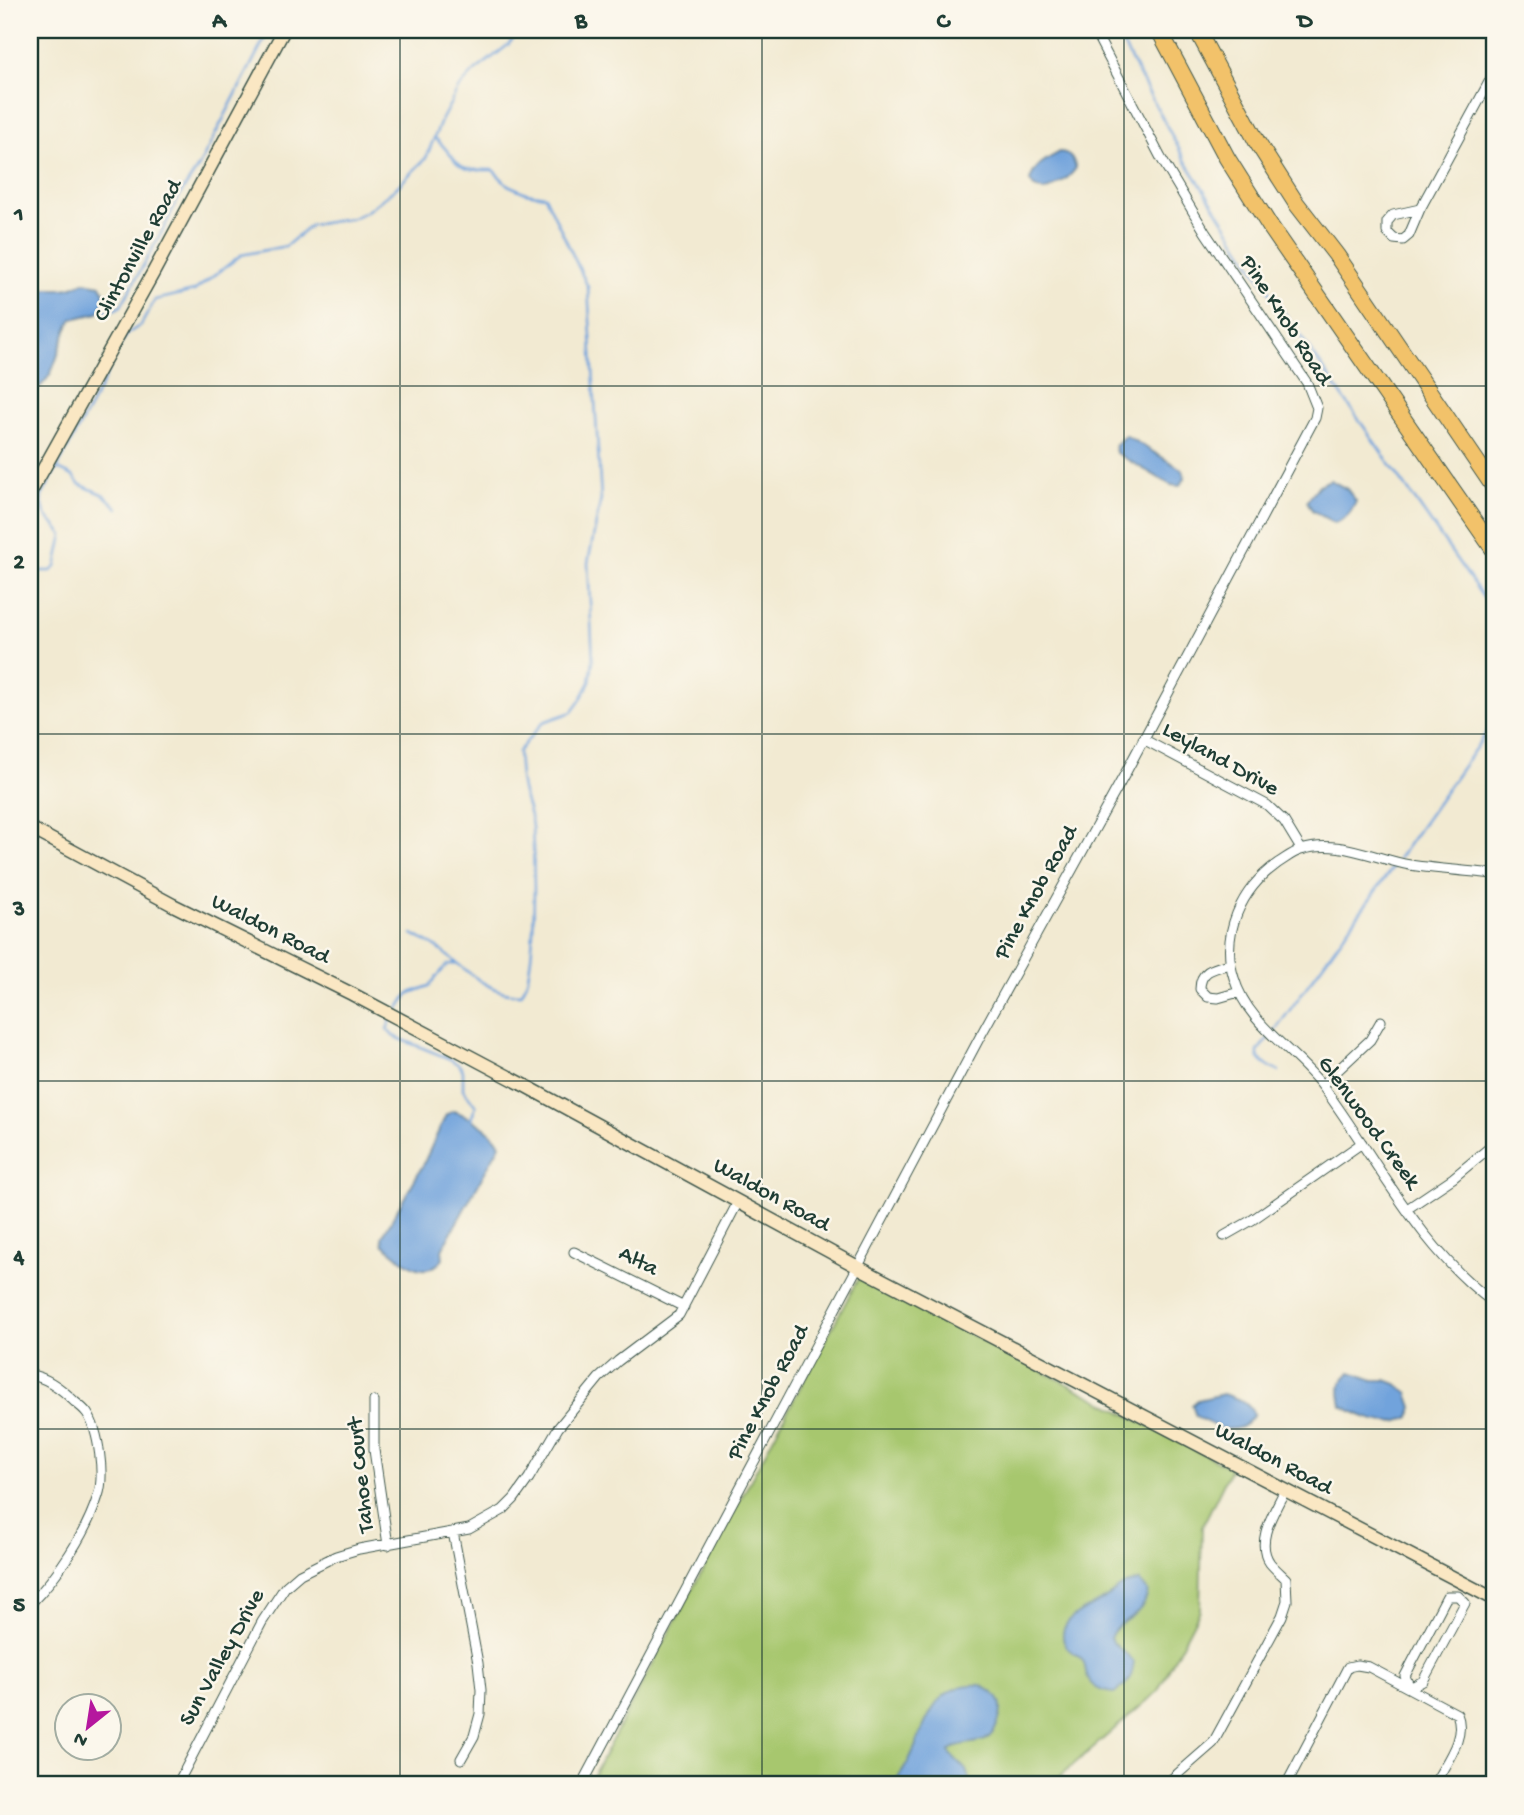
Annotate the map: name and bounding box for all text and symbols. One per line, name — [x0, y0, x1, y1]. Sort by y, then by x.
text: A — [211, 9, 227, 36]
text: B — [574, 9, 588, 36]
text: C — [937, 9, 952, 36]
text: D — [1296, 9, 1314, 36]
street label: Clintonville Road — [89, 174, 190, 327]
text: 1 — [13, 202, 24, 229]
street label: Pine Knob Road — [1232, 250, 1338, 392]
text: 2 — [13, 550, 25, 577]
street label: Leyland Drive — [1157, 717, 1284, 804]
street label: Pine Knob Road — [989, 820, 1086, 966]
street label: Waldon Road — [206, 889, 335, 972]
text: 3 — [12, 897, 25, 924]
street label: Glenwood Creek — [1311, 1051, 1427, 1197]
street label: Waldon Road — [708, 1153, 835, 1240]
street label: Alta — [614, 1241, 663, 1284]
text: 4 — [13, 1245, 25, 1272]
street label: Pine Knob Road — [722, 1319, 817, 1466]
street label: Tahoe Court — [342, 1414, 382, 1536]
street label: Waldon Road — [1210, 1418, 1338, 1503]
street label: Sun Valley Drive — [174, 1584, 272, 1731]
text: 5 — [13, 1593, 25, 1620]
north arrow — [52, 1692, 122, 1762]
text: N — [70, 1726, 92, 1752]

